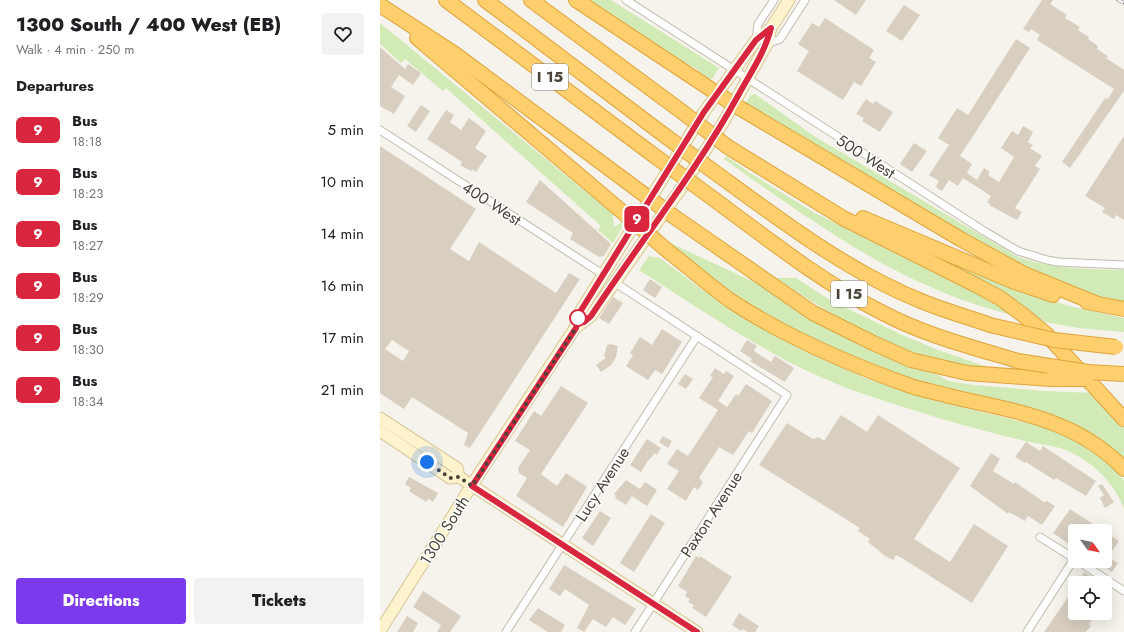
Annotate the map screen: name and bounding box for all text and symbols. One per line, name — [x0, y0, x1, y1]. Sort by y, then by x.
text: 1300 South / 400 West (EB) — [16, 11, 281, 38]
button: heart — [322, 13, 364, 55]
text: Walk · 4 min · 250 m — [16, 40, 134, 59]
road number: I 15 — [532, 64, 568, 90]
text: Departures — [16, 75, 94, 97]
text: Bus — [72, 110, 97, 132]
text: 5 min — [328, 119, 364, 141]
text: 9 — [33, 120, 43, 140]
street label: 500 West — [832, 129, 900, 184]
text: 18:18 — [72, 132, 102, 151]
text: Bus — [72, 162, 97, 184]
text: 10 min — [320, 171, 364, 193]
text: 9 — [33, 172, 43, 192]
street label: 400 West — [458, 176, 526, 231]
text: 18:23 — [72, 184, 103, 203]
line badge: 9 — [624, 206, 650, 232]
text: 9 — [632, 209, 642, 229]
text: Bus — [72, 214, 97, 236]
text: 14 min — [321, 223, 364, 245]
text: 9 — [33, 224, 43, 244]
text: 18:27 — [72, 236, 103, 255]
text: Bus — [72, 266, 97, 288]
text: 16 min — [321, 275, 364, 297]
text: 9 — [33, 276, 43, 296]
road number: I 15 — [831, 281, 867, 307]
text: 18:29 — [72, 288, 104, 307]
unlabelled marker — [569, 309, 587, 327]
text: Bus — [72, 318, 97, 340]
text: 17 min — [321, 327, 364, 349]
text: 9 — [33, 328, 43, 348]
text: 18:30 — [72, 340, 104, 359]
text: Bus — [72, 370, 97, 392]
text: 21 min — [321, 379, 364, 401]
text: 9 — [33, 380, 43, 400]
text: 18:34 — [72, 392, 104, 411]
street label: Lucy Avenue — [570, 443, 635, 526]
your location — [417, 452, 437, 472]
street label: Paxton Avenue — [675, 467, 748, 562]
street label: 1300 South — [414, 491, 475, 569]
north arrow — [1068, 524, 1112, 568]
map controls — [1068, 524, 1112, 620]
button: locate — [1068, 576, 1112, 620]
button: Directions — [16, 578, 186, 624]
button: Tickets — [194, 578, 364, 624]

